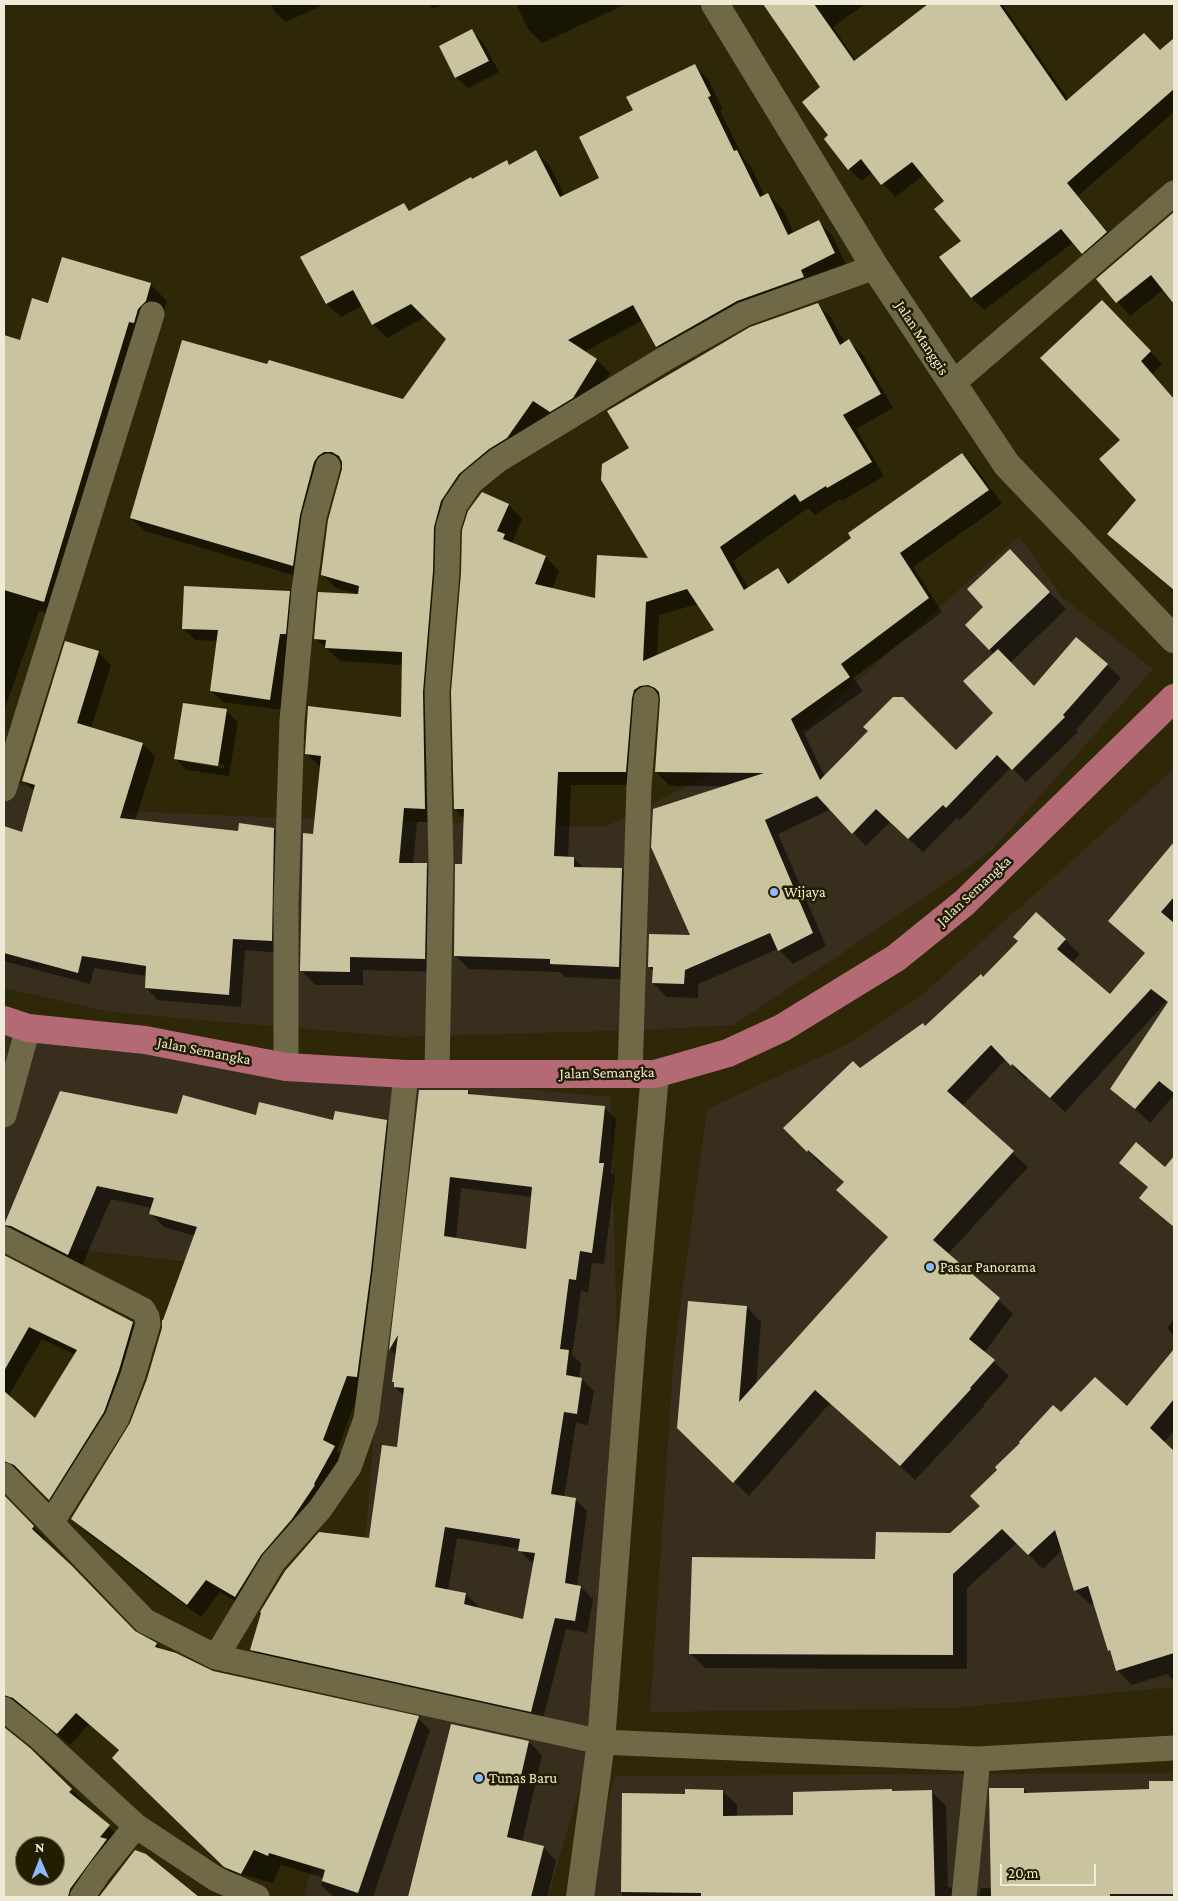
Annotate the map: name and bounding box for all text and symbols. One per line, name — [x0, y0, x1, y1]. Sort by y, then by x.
street label: Jalan Manggis — [891, 297, 953, 379]
street label: Jalan Semangka — [933, 852, 1015, 930]
place label: Wijaya — [784, 883, 826, 901]
marker: Wijaya — [768, 886, 780, 898]
street label: Jalan Semangka — [156, 1033, 252, 1069]
street label: Jalan Semangka — [559, 1063, 655, 1083]
place label: Pasar Panorama — [940, 1258, 1036, 1276]
marker: Pasar Panorama — [924, 1261, 936, 1273]
place label: Tunas Baru — [489, 1769, 557, 1787]
marker: Tunas Baru — [473, 1772, 485, 1784]
north arrow — [15, 1836, 65, 1886]
text: N — [35, 1839, 45, 1855]
scale bar — [1003, 1854, 1099, 1886]
text: 20 m — [1008, 1865, 1039, 1881]

